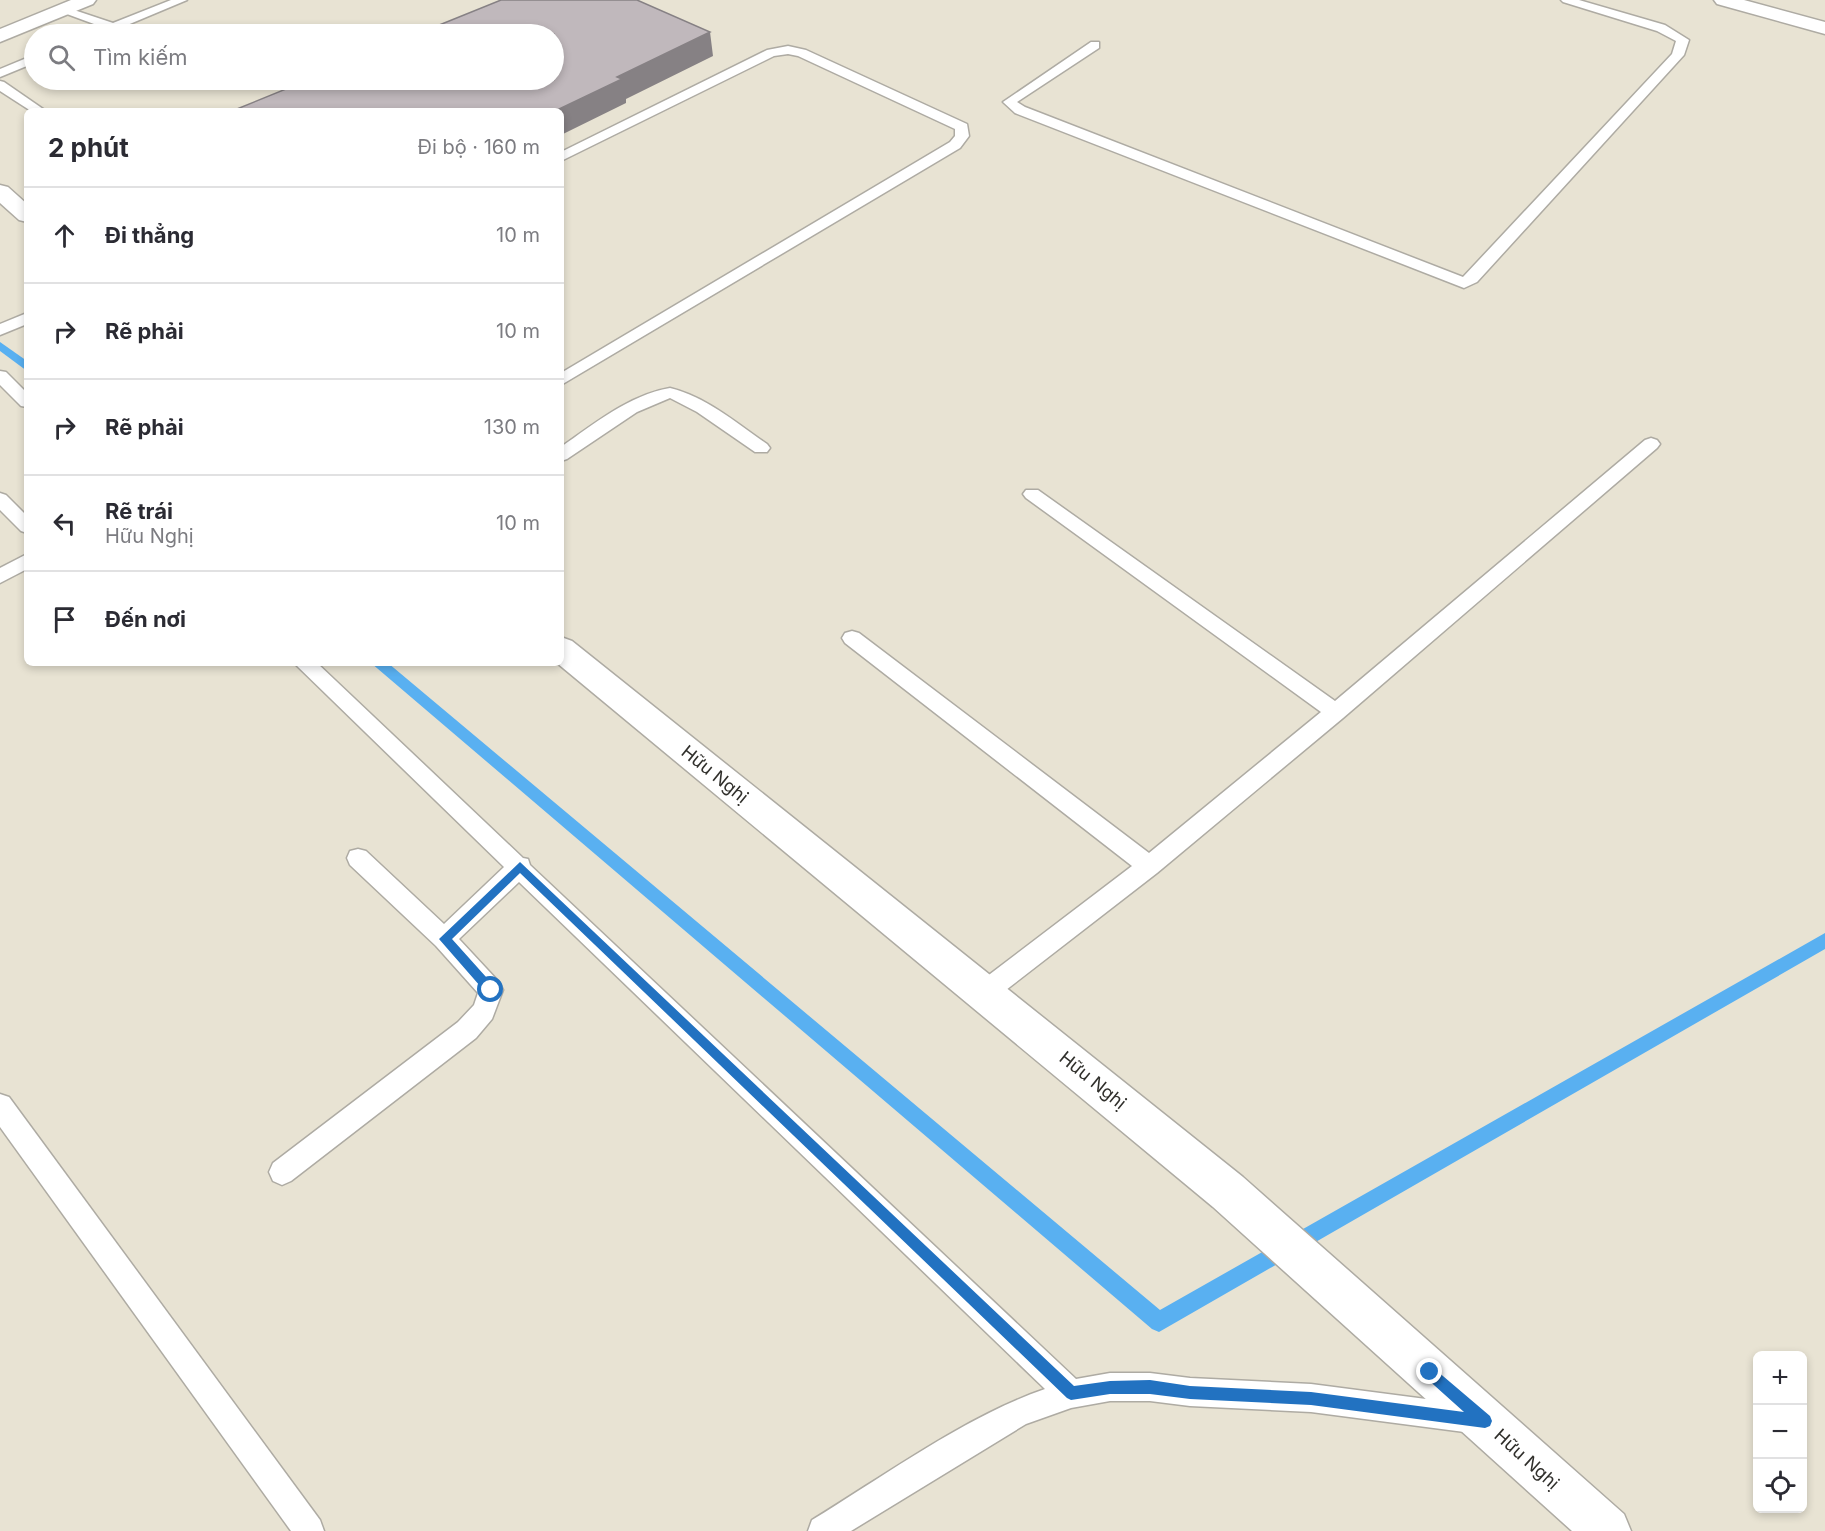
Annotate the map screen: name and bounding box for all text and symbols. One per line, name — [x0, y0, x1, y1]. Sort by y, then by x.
search box — [24, 24, 564, 90]
icon: search — [45, 41, 78, 74]
text: Tìm kiếm — [93, 44, 188, 70]
text: 2 phút — [48, 132, 129, 163]
text: Đi bộ · 160 m — [418, 135, 540, 159]
icon: ahead — [48, 219, 81, 252]
text: Đi thẳng — [105, 222, 194, 248]
text: 10 m — [496, 223, 540, 247]
icon: right — [48, 315, 81, 348]
text: Rẽ phải — [105, 318, 184, 344]
text: 10 m — [496, 319, 540, 343]
icon: right — [48, 411, 81, 444]
text: Rẽ phải — [105, 414, 184, 440]
text: 130 m — [484, 415, 540, 439]
text: Rẽ trái — [105, 498, 173, 524]
icon: left — [48, 507, 81, 540]
text: 10 m — [496, 511, 540, 535]
text: Hữu Nghị — [105, 524, 194, 548]
icon: arrive — [48, 603, 81, 636]
text: Đến nơi — [105, 606, 186, 632]
street label: Hữu Nghị — [677, 741, 753, 807]
route start — [477, 976, 503, 1002]
street label: Hữu Nghị — [1055, 1047, 1131, 1113]
map controls — [1753, 1351, 1807, 1513]
button: + — [1753, 1351, 1807, 1405]
route end — [1416, 1358, 1442, 1384]
button: − — [1753, 1405, 1807, 1459]
street label: Hữu Nghị — [1490, 1424, 1564, 1494]
button: locate — [1753, 1459, 1807, 1513]

